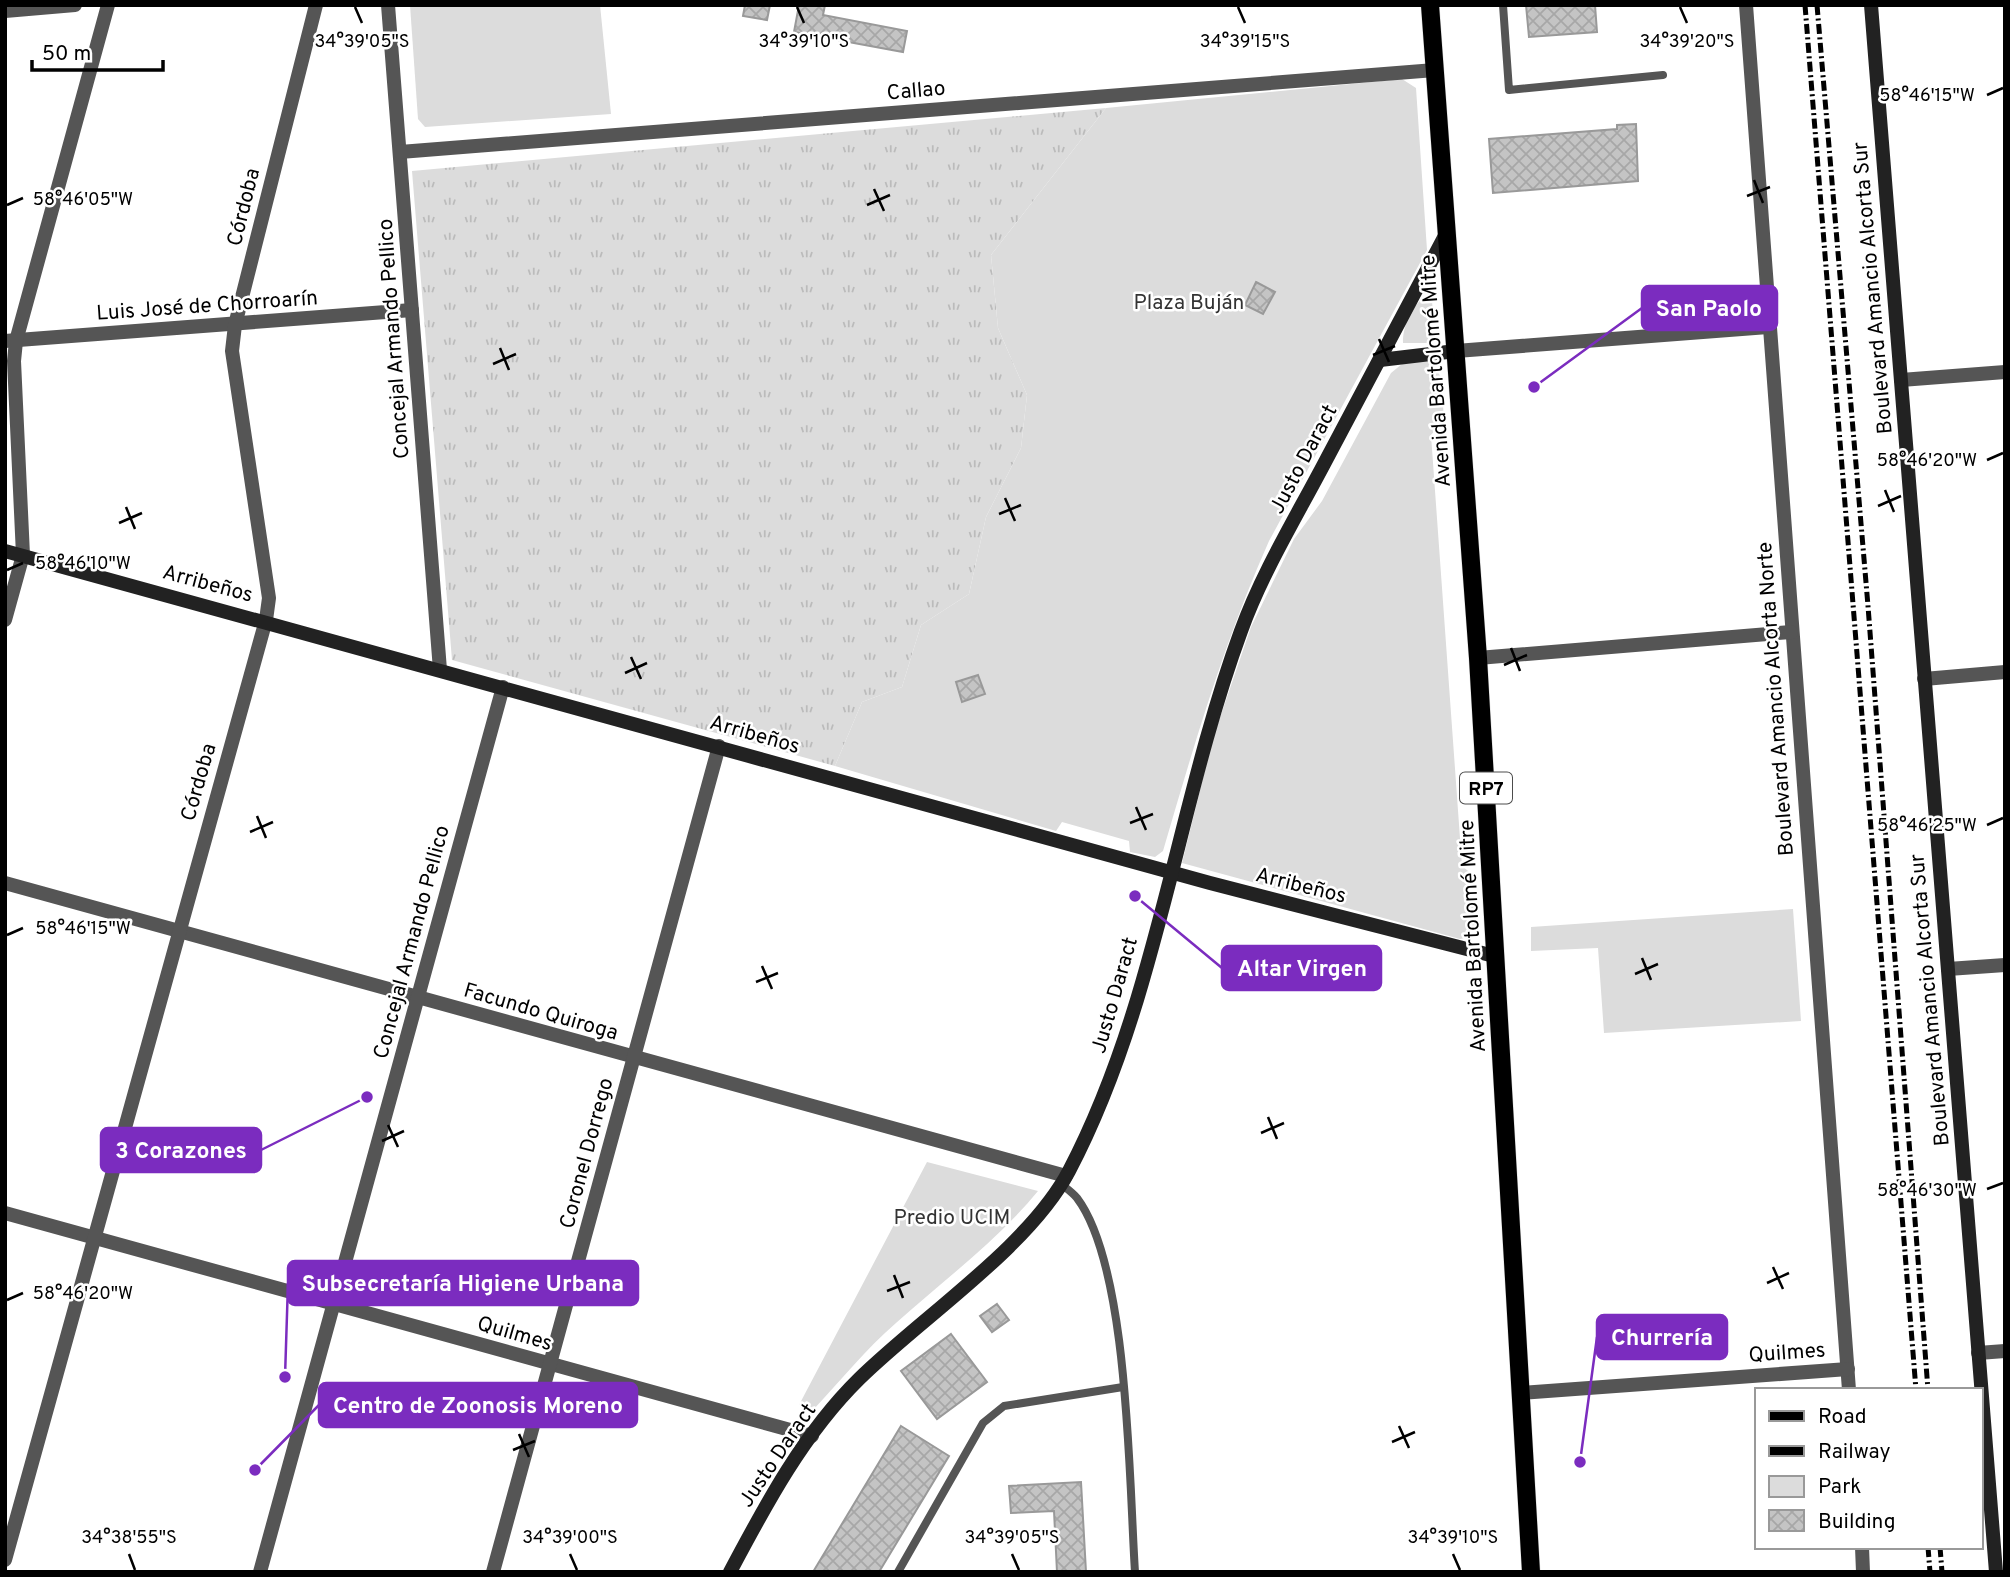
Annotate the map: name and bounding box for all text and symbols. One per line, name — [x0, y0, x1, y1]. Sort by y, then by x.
scale bar — [32, 28, 163, 72]
text: 34°39'05"S — [314, 31, 410, 54]
text: 34°39'10"S — [759, 31, 849, 54]
text: 34°39'15"S — [1200, 31, 1290, 54]
text: 34°39'20"S — [1639, 31, 1735, 54]
text: 50 m — [42, 41, 91, 68]
street label: Callao — [886, 75, 947, 108]
text: 58°46'15"W — [1879, 85, 1975, 108]
street label: Boulevard Amancio Alcorta Sur — [1847, 141, 1900, 435]
street label: Córdoba — [222, 165, 267, 249]
text: 58°46'05"W — [33, 189, 133, 212]
street label: Concejal Armando Pellico — [373, 218, 416, 460]
street label: Avenida Bartolomé Mitre — [1415, 254, 1458, 488]
street label: Luis José de Chorroarín — [95, 285, 319, 328]
callout: San Paolo — [1642, 286, 1777, 330]
park label: Plaza Buján — [1134, 290, 1244, 317]
text: San Paolo — [1656, 296, 1762, 325]
street label: Justo Daract — [1264, 400, 1344, 519]
text: 58°46'20"W — [1877, 450, 1977, 473]
street label: Boulevard Amancio Alcorta Norte — [1752, 541, 1801, 857]
text: 58°46'10"W — [35, 553, 131, 576]
street label: Arribeños — [159, 559, 256, 609]
street label: Arribeños — [706, 710, 803, 761]
street label: Córdoba — [175, 740, 223, 824]
road number: RP7 — [1460, 772, 1512, 804]
text: 58°46'25"W — [1877, 815, 1977, 838]
street label: Avenida Bartolomé Mitre — [1454, 819, 1493, 1053]
street label: Concejal Armando Pellico — [368, 823, 457, 1062]
street label: Boulevard Amancio Alcorta Sur — [1904, 853, 1957, 1147]
street label: Arribeños — [1252, 862, 1349, 911]
text: 58°46'15"W — [35, 918, 131, 941]
street label: Justo Daract — [1086, 934, 1145, 1057]
callout: Altar Virgen — [1222, 946, 1381, 990]
text: Altar Virgen — [1237, 956, 1367, 985]
street label: Facundo Quiroga — [460, 977, 621, 1047]
street label: Coronel Dorrego — [554, 1075, 621, 1232]
callout: 3 Corazones — [101, 1128, 261, 1172]
text: 3 Corazones — [115, 1138, 247, 1167]
text: 58°46'30"W — [1877, 1180, 1977, 1203]
park label: Predio UCIM — [894, 1205, 1010, 1232]
callout: Subsecretaría Higiene Urbana — [288, 1261, 638, 1305]
text: Subsecretaría Higiene Urbana — [302, 1271, 624, 1300]
text: 58°46'20"W — [33, 1283, 133, 1306]
street label: Quilmes — [474, 1311, 555, 1358]
callout: Churrería — [1597, 1315, 1727, 1359]
text: Churrería — [1611, 1325, 1713, 1354]
street label: Quilmes — [1748, 1337, 1826, 1370]
callout: Centro de Zoonosis Moreno — [319, 1383, 637, 1427]
legend — [1755, 1388, 1982, 1549]
text: Centro de Zoonosis Moreno — [333, 1393, 623, 1422]
street label: Justo Daract — [734, 1399, 823, 1513]
text: Road — [1818, 1404, 1867, 1431]
text: Railway — [1818, 1439, 1891, 1466]
text: Park — [1818, 1474, 1861, 1501]
text: Building — [1818, 1509, 1896, 1536]
text: 34°38'55"S — [81, 1527, 177, 1550]
text: 34°39'00"S — [522, 1527, 618, 1550]
text: 34°39'05"S — [964, 1527, 1060, 1550]
text: 34°39'10"S — [1408, 1527, 1498, 1550]

